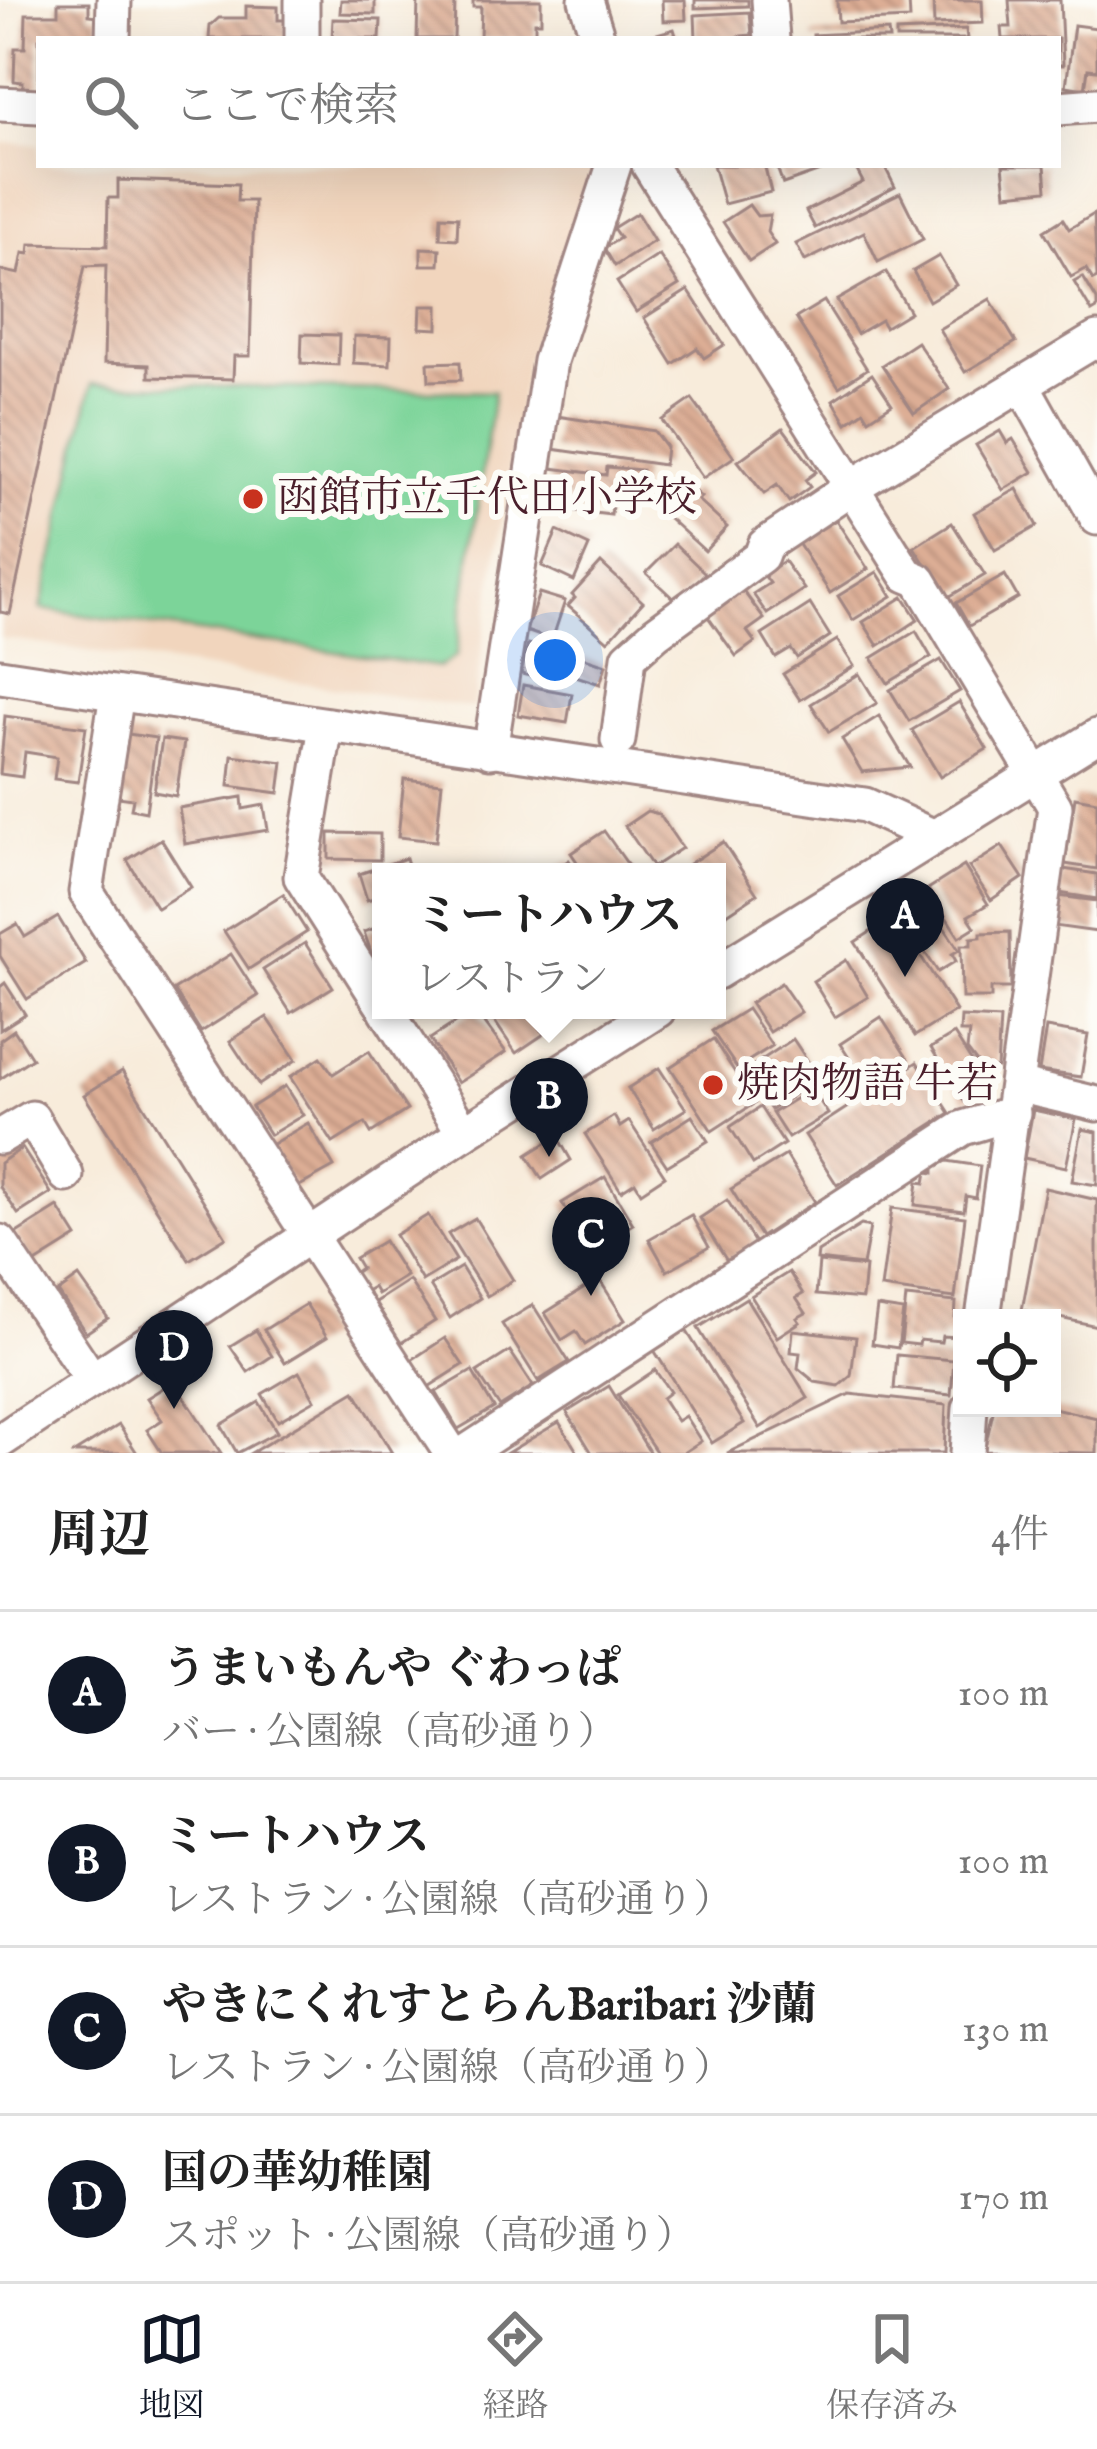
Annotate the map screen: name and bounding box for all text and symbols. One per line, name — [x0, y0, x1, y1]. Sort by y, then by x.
search box — [36, 36, 1061, 168]
icon: search — [78, 69, 144, 135]
text: ここで検索 — [174, 79, 399, 136]
place label: 函館市立千代田小学校 — [277, 473, 697, 526]
marker: 函館市立千代田小学校 — [240, 486, 266, 512]
your location — [525, 630, 585, 690]
popup — [372, 863, 726, 1019]
pin: A — [866, 878, 944, 977]
text: ミートハウス — [415, 889, 683, 946]
text: レストラン — [415, 956, 609, 1005]
pin: B — [510, 1058, 588, 1157]
place label: 焼肉物語 牛若 — [737, 1059, 998, 1112]
marker: 焼肉物語 牛若 — [700, 1072, 726, 1098]
pin: C — [552, 1197, 630, 1296]
map controls — [953, 1309, 1061, 1417]
button: locate — [953, 1309, 1061, 1417]
pin: D — [135, 1310, 213, 1409]
text: 周辺 — [48, 1505, 150, 1570]
text: 4件 — [991, 1512, 1049, 1561]
text: うまいもんや ぐわっぱ — [162, 1642, 621, 1699]
text: A — [74, 1670, 100, 1719]
text: 100 m — [958, 1670, 1049, 1719]
text: バー · 公園線（高砂通り） — [162, 1709, 617, 1758]
text: ミートハウス — [162, 1810, 430, 1867]
text: B — [74, 1838, 100, 1887]
text: 100 m — [958, 1838, 1049, 1887]
text: レストラン · 公園線（高砂通り） — [162, 1877, 732, 1926]
text: やきにくれすとらんBaribari 沙蘭 — [162, 1978, 817, 2035]
text: C — [73, 2006, 101, 2055]
text: 130 m — [962, 2006, 1049, 2055]
text: レストラン · 公園線（高砂通り） — [162, 2045, 732, 2094]
text: 国の華幼稚園 — [162, 2146, 432, 2203]
text: D — [71, 2174, 103, 2223]
text: 170 m — [958, 2174, 1049, 2223]
text: スポット · 公園線（高砂通り） — [162, 2213, 695, 2262]
tab: 地図 — [139, 2306, 205, 2428]
tab: 経路 — [482, 2306, 548, 2428]
tab: 保存済み — [826, 2306, 958, 2428]

